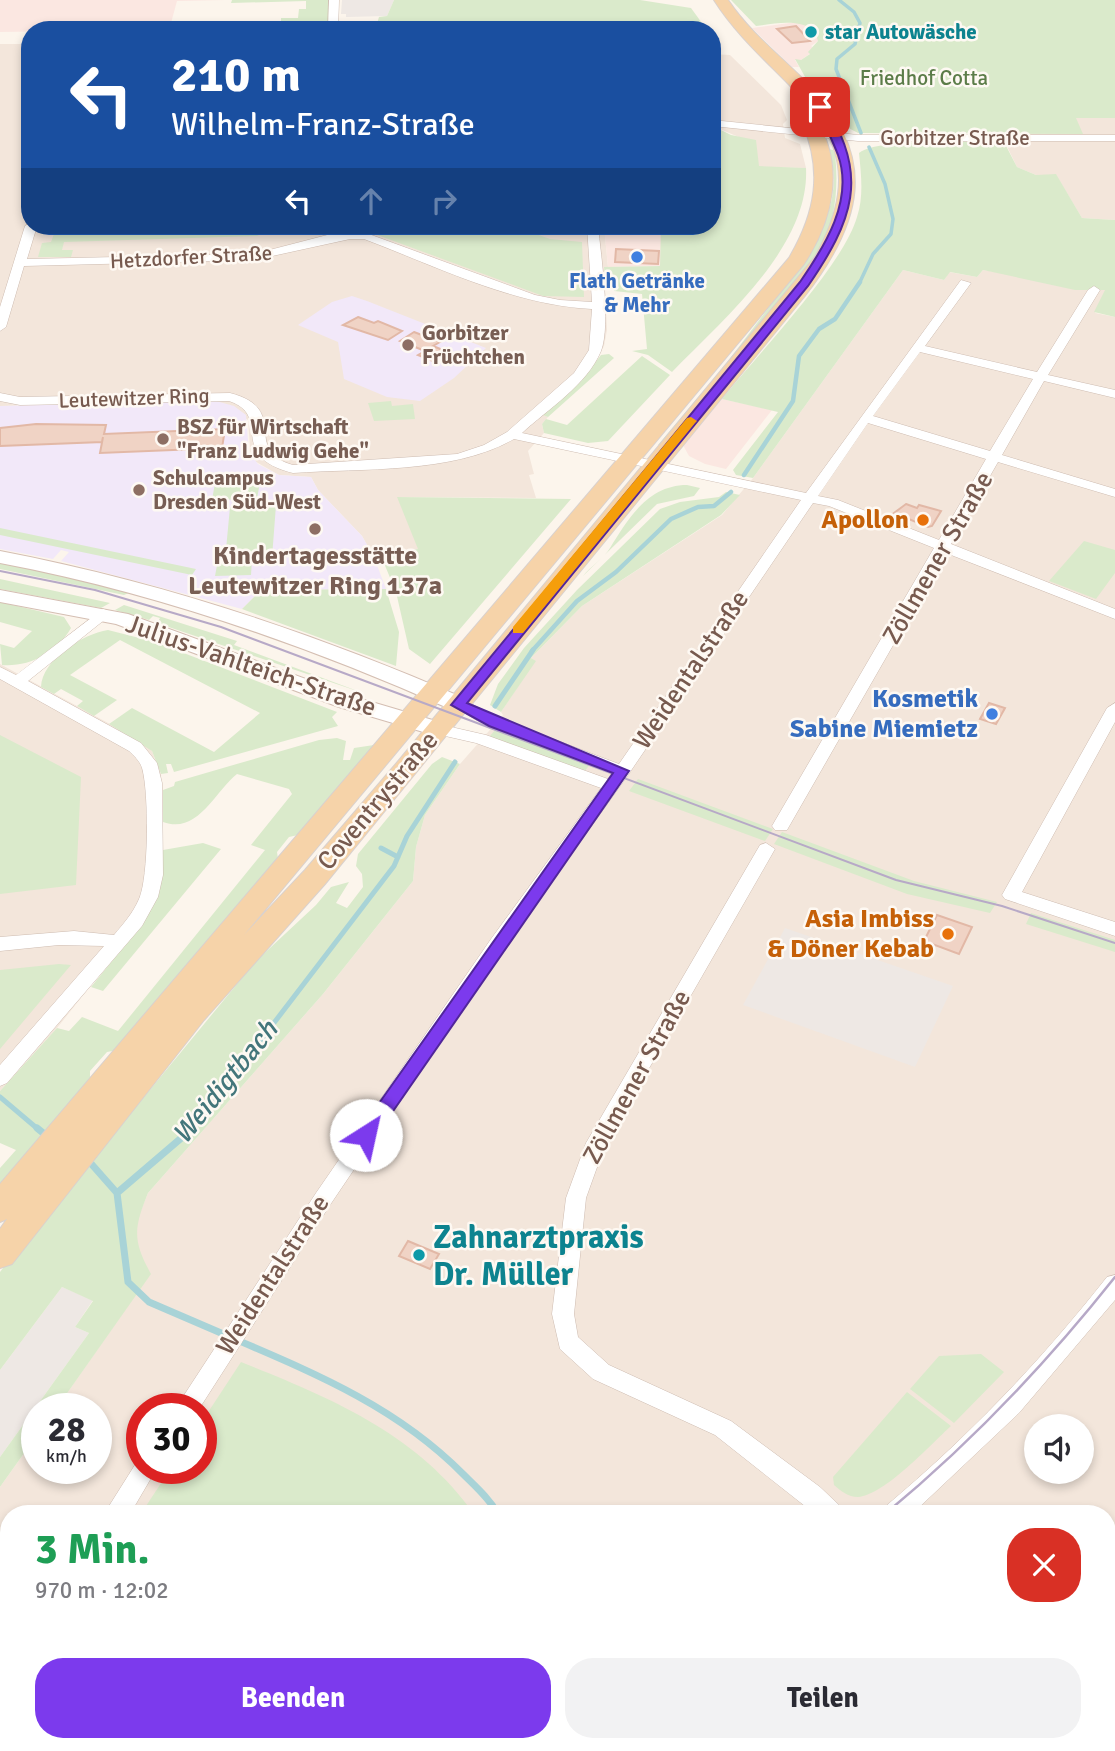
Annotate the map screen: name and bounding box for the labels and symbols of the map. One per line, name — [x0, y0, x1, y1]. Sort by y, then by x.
place label: star Autowäsche — [825, 19, 977, 45]
marker: star Autowäsche — [803, 24, 819, 40]
park label: Friedhof Cotta — [860, 65, 988, 91]
pin — [790, 77, 850, 137]
street label: Gorbitzer Straße — [880, 125, 1030, 151]
street label: Hetzdorfer Straße — [109, 240, 273, 274]
marker: Flath Getränke & Mehr — [629, 249, 645, 265]
place label: Flath Getränke & Mehr — [569, 268, 705, 318]
place label: Gorbitzer Früchtchen — [422, 320, 525, 370]
marker: Gorbitzer Früchtchen — [400, 337, 416, 353]
street label: Leutewitzer Ring — [58, 382, 210, 414]
place label: BSZ für Wirtschaft "Franz Ludwig Gehe" — [177, 414, 369, 464]
marker: BSZ für Wirtschaft "Franz Ludwig Gehe" — [155, 431, 171, 447]
place label: Schulcampus Dresden Süd-West — [153, 465, 321, 515]
street label: Zöllmener Straße — [876, 466, 1000, 650]
marker: Schulcampus Dresden Süd-West — [131, 482, 147, 498]
place label: Apollon — [821, 504, 909, 536]
marker: Apollon — [915, 512, 931, 528]
marker: Kindertagesstätte Leutewitzer Ring 137a — [307, 521, 323, 537]
place label: Kindertagesstätte Leutewitzer Ring 137a — [188, 540, 442, 602]
street label: Weidentalstraße — [626, 585, 756, 755]
street label: Julius-Vahlteich-Straße — [122, 608, 380, 724]
place label: Kosmetik Sabine Miemietz — [790, 683, 978, 745]
marker: Kosmetik Sabine Miemietz — [984, 706, 1000, 722]
street label: Coventrystraße — [311, 725, 445, 877]
place label: Asia Imbiss & Döner Kebab — [767, 903, 934, 965]
marker: Asia Imbiss & Döner Kebab — [940, 926, 956, 942]
street label: Zöllmener Straße — [576, 984, 698, 1170]
water label: Weidigtbach — [165, 1013, 285, 1150]
position arrow — [329, 1098, 403, 1172]
street label: Weidentalstraße — [209, 1189, 337, 1361]
place label: Zahnarztpraxis Dr. Müller — [433, 1218, 644, 1294]
marker: Zahnarztpraxis Dr. Müller — [411, 1247, 427, 1263]
speed limit sign: 30 — [126, 1393, 217, 1484]

